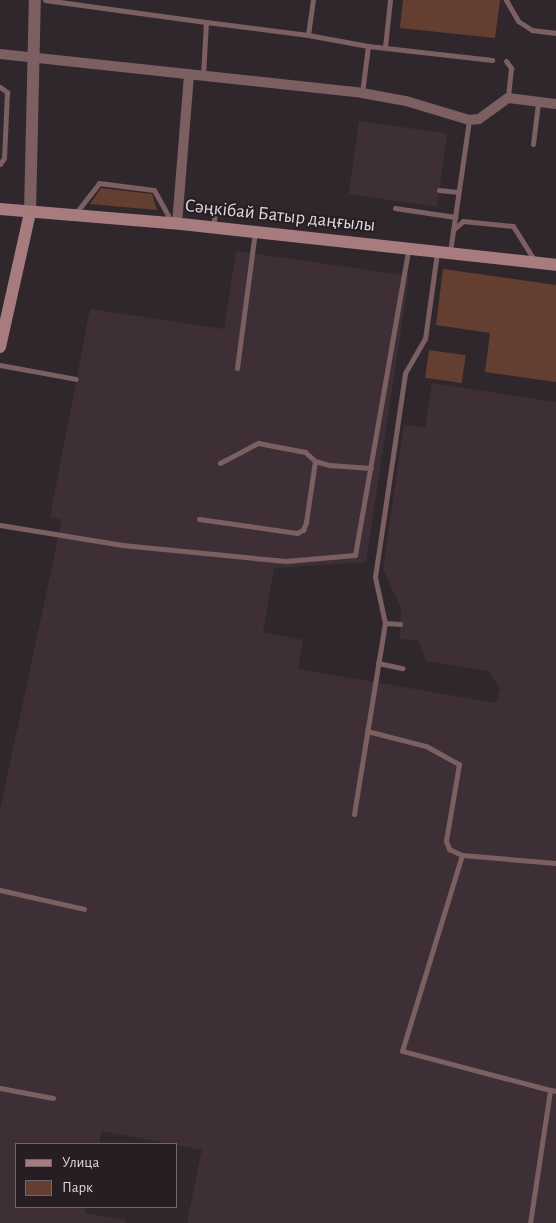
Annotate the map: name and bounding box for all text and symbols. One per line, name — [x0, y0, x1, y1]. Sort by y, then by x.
street label: Сәңкібай Батыр даңғылы — [184, 195, 376, 237]
legend — [15, 1143, 178, 1208]
text: Улица — [62, 1155, 99, 1170]
text: Парк — [62, 1180, 93, 1195]

